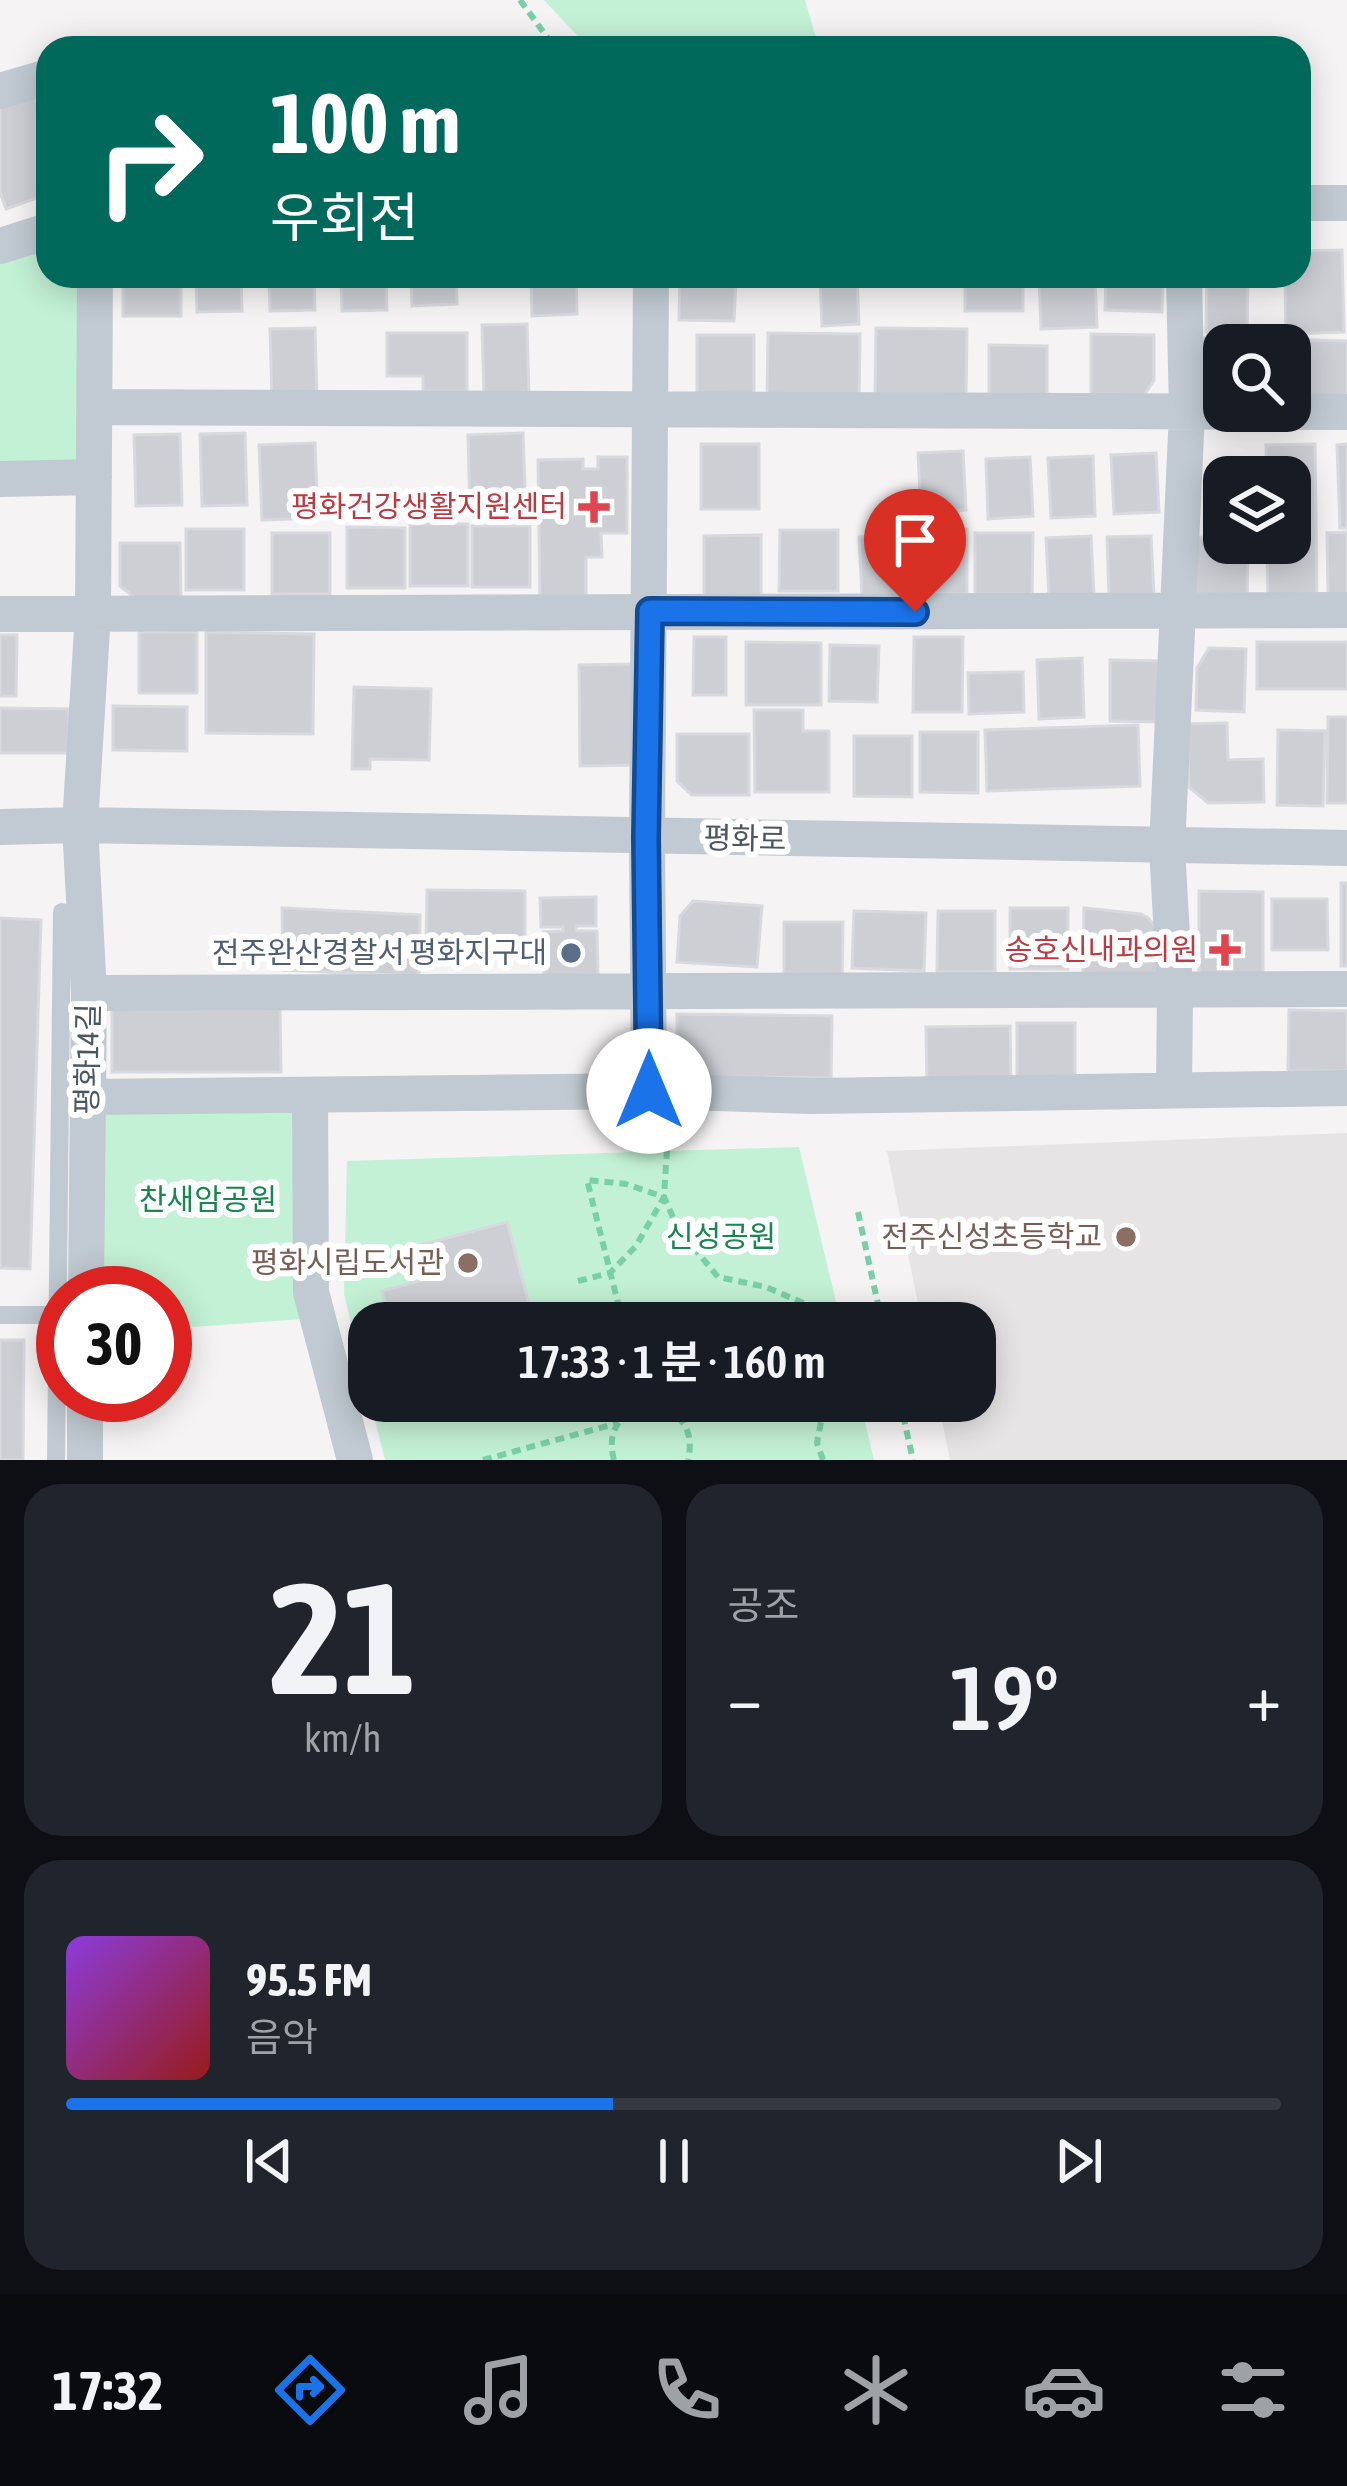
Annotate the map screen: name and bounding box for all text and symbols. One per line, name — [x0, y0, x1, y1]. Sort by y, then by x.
text: 100 m — [270, 75, 460, 171]
icon: right — [72, 84, 228, 240]
text: 우회전 — [270, 187, 419, 248]
map controls — [1203, 324, 1311, 564]
button: search — [1203, 324, 1311, 432]
button: layers — [1203, 456, 1311, 564]
place label: 평화건강생활지원센터 — [291, 489, 567, 523]
pin — [864, 489, 966, 612]
marker: 평화건강생활지원센터 — [578, 491, 610, 523]
icon: arrive — [882, 507, 948, 573]
street label: 평화로 — [703, 820, 787, 856]
place label: 송호신내과의원 — [1005, 932, 1198, 966]
marker: 송호신내과의원 — [1209, 934, 1241, 966]
place label: 전주완산경찰서 평화지구대 — [212, 935, 547, 969]
marker: 전주완산경찰서 평화지구대 — [558, 940, 584, 966]
street label: 평화14길 — [69, 1003, 105, 1115]
position arrow — [586, 1028, 712, 1154]
park label: 찬새암공원 — [139, 1182, 277, 1216]
park label: 신성공원 — [666, 1219, 776, 1253]
place label: 전주신성초등학교 — [881, 1219, 1102, 1253]
marker: 전주신성초등학교 — [1113, 1224, 1139, 1250]
place label: 평화시립도서관 — [251, 1245, 444, 1279]
marker: 평화시립도서관 — [455, 1250, 481, 1276]
speed limit sign: 30 — [36, 1266, 192, 1422]
text: 17:33 · 1 분 · 160 m — [518, 1336, 826, 1388]
text: 21 — [269, 1548, 416, 1727]
text: 공조 — [728, 1583, 799, 1627]
text: 19° — [950, 1646, 1059, 1749]
text: − — [728, 1659, 762, 1735]
text: + — [1247, 1659, 1281, 1735]
text: km/h — [304, 1716, 381, 1760]
text: 95.5 FM — [246, 1954, 372, 2006]
text: 음악 — [246, 2015, 318, 2059]
icon: previous — [236, 2128, 302, 2194]
icon: pause — [641, 2128, 707, 2194]
icon: next — [1046, 2128, 1112, 2194]
icon: directions — [268, 2348, 352, 2432]
icon: music — [457, 2348, 541, 2432]
icon: phone — [645, 2348, 729, 2432]
icon: climate — [834, 2348, 918, 2432]
icon: car — [1022, 2348, 1106, 2432]
icon: filters — [1211, 2348, 1295, 2432]
text: 17:32 — [52, 2360, 163, 2421]

